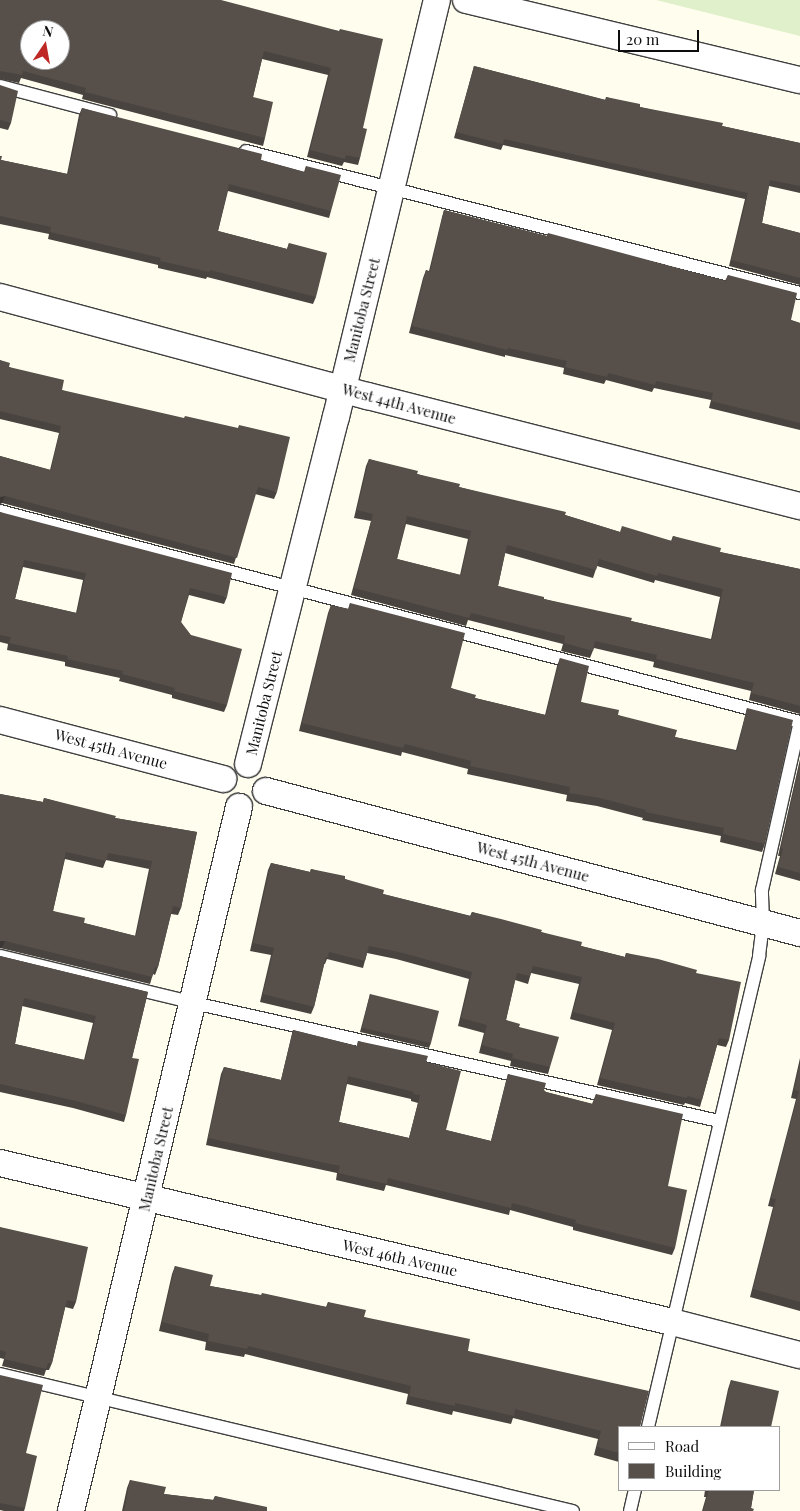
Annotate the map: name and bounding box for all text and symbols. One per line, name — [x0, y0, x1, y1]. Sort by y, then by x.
north arrow — [20, 20, 70, 70]
text: N — [41, 20, 55, 41]
scale bar — [620, 20, 701, 52]
text: 20 m — [626, 29, 659, 49]
street label: Manitoba Street — [340, 256, 384, 364]
street label: West 44th Avenue — [340, 380, 458, 428]
street label: Manitoba Street — [242, 649, 286, 757]
street label: West 45th Avenue — [52, 725, 170, 773]
street label: West 45th Avenue — [474, 838, 592, 886]
street label: Manitoba Street — [135, 1105, 177, 1213]
street label: West 46th Avenue — [340, 1236, 460, 1280]
legend — [618, 1426, 780, 1491]
text: Road — [665, 1436, 699, 1456]
text: Building — [665, 1461, 721, 1481]

